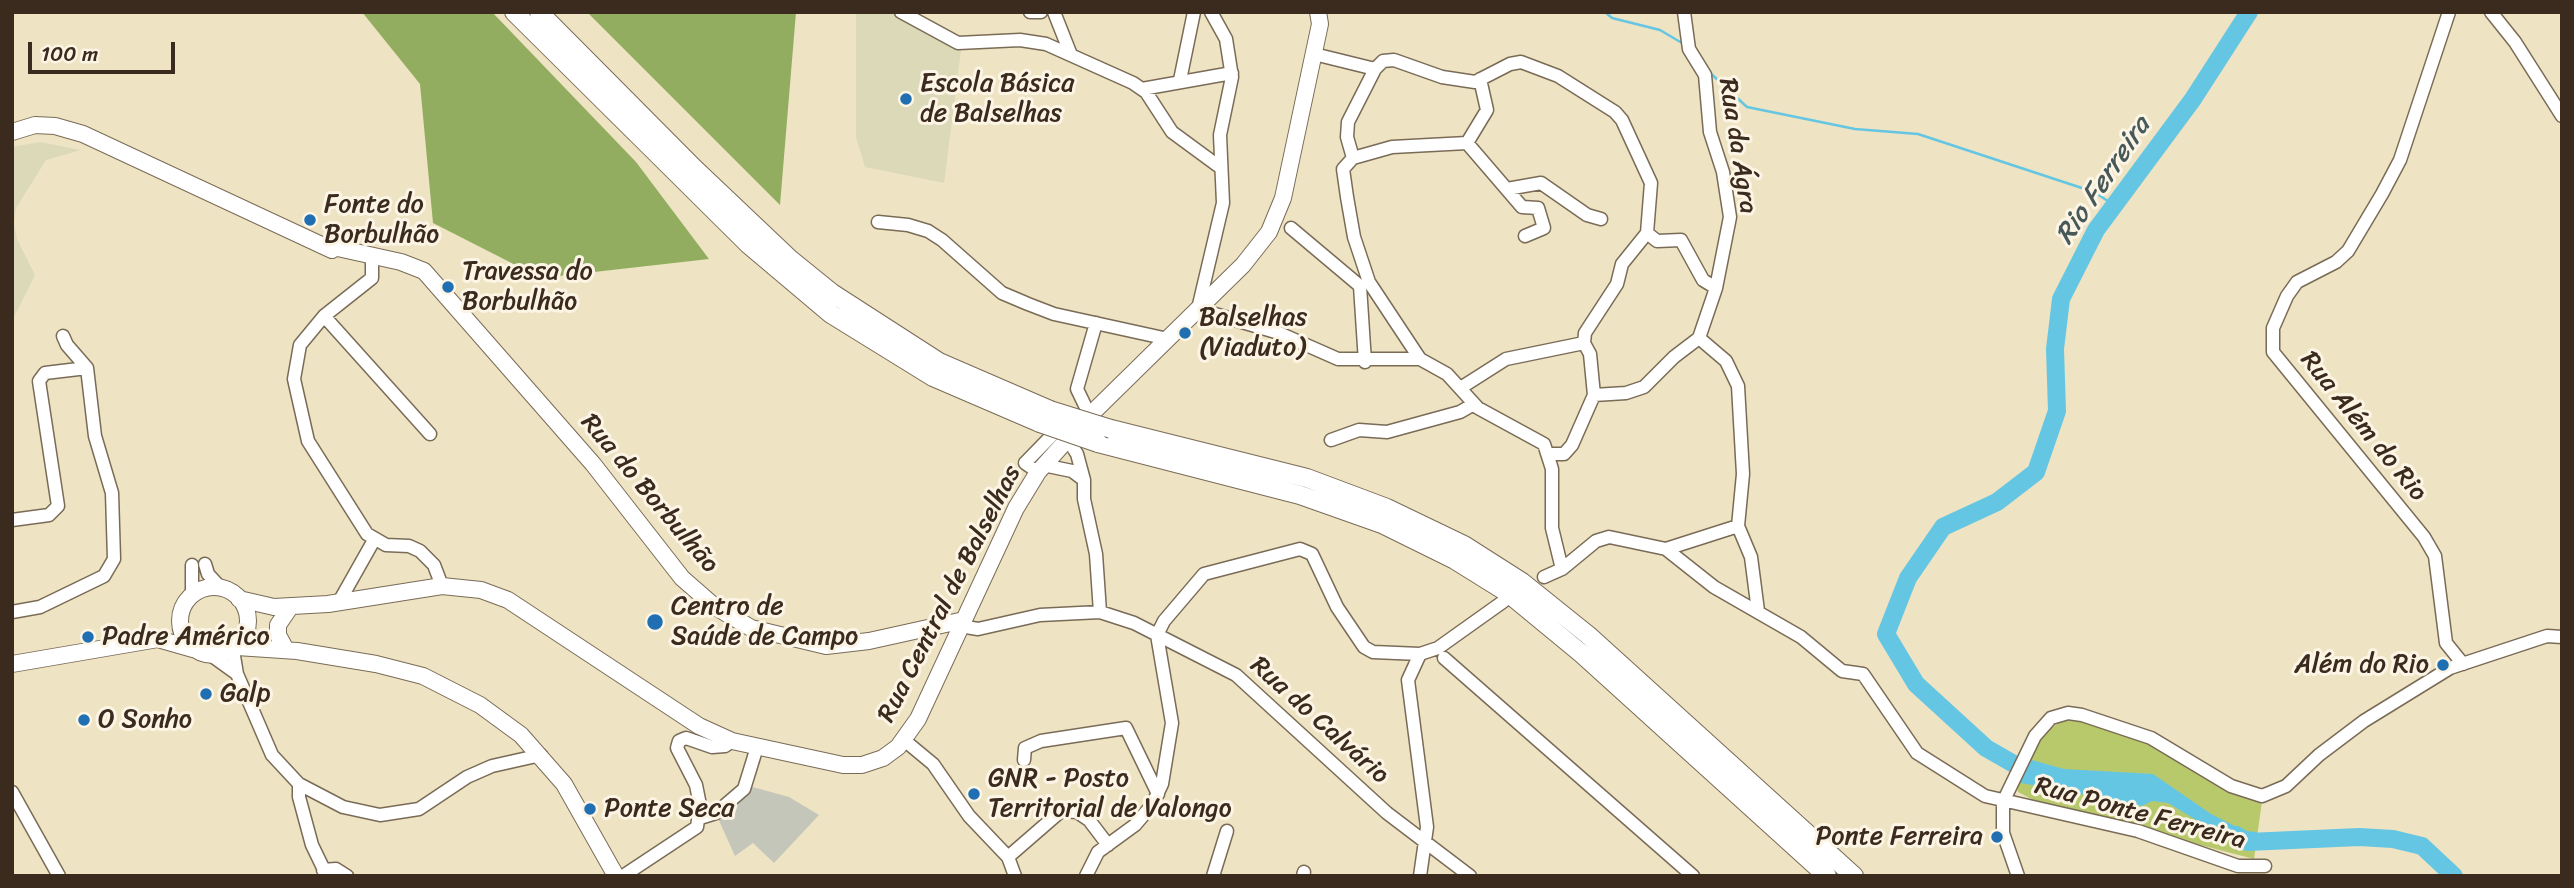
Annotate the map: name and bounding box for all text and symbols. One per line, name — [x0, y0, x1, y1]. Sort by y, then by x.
scale bar — [32, 28, 178, 72]
text: 100 m — [41, 35, 98, 73]
place label: Escola Básica de Balselhas — [920, 68, 1074, 130]
street label: Rua da Ágra — [1711, 76, 1763, 216]
marker: Escola Básica de Balselhas — [898, 91, 914, 107]
water label: Rio Ferreira — [2049, 111, 2159, 251]
place label: Fonte do Borbulhão — [324, 189, 439, 250]
marker: Fonte do Borbulhão — [302, 212, 318, 228]
place label: Travessa do Borbulhão — [462, 256, 593, 318]
marker: Travessa do Borbulhão — [440, 279, 456, 295]
place label: Balselhas (Viaduto) — [1199, 302, 1307, 364]
marker: Balselhas (Viaduto) — [1177, 325, 1193, 341]
street label: Rua Além do Rio — [2293, 346, 2433, 508]
street label: Rua do Borbulhão — [573, 408, 725, 580]
street label: Rua Central de Balselhas — [872, 460, 1028, 728]
place label: Centro de Saúde de Campo — [671, 591, 858, 652]
marker: Centro de Saúde de Campo — [645, 612, 665, 632]
place label: Padre Américo — [102, 621, 270, 653]
marker: Padre Américo — [80, 629, 96, 645]
place label: Além do Rio — [2295, 649, 2429, 681]
street label: Rua do Calvário — [1243, 651, 1395, 791]
marker: Além do Rio — [2435, 657, 2451, 673]
place label: Galp — [220, 678, 270, 710]
marker: Galp — [198, 686, 214, 702]
place label: O Sonho — [98, 704, 192, 736]
marker: O Sonho — [76, 712, 92, 728]
place label: GNR - Posto Territorial de Valongo — [988, 763, 1232, 824]
street label: Rua Ponte Ferreira — [2031, 771, 2249, 857]
marker: GNR - Posto Territorial de Valongo — [966, 786, 982, 802]
place label: Ponte Seca — [604, 793, 734, 825]
marker: Ponte Seca — [582, 801, 598, 817]
place label: Ponte Ferreira — [1815, 821, 1983, 853]
marker: Ponte Ferreira — [1989, 829, 2005, 845]

